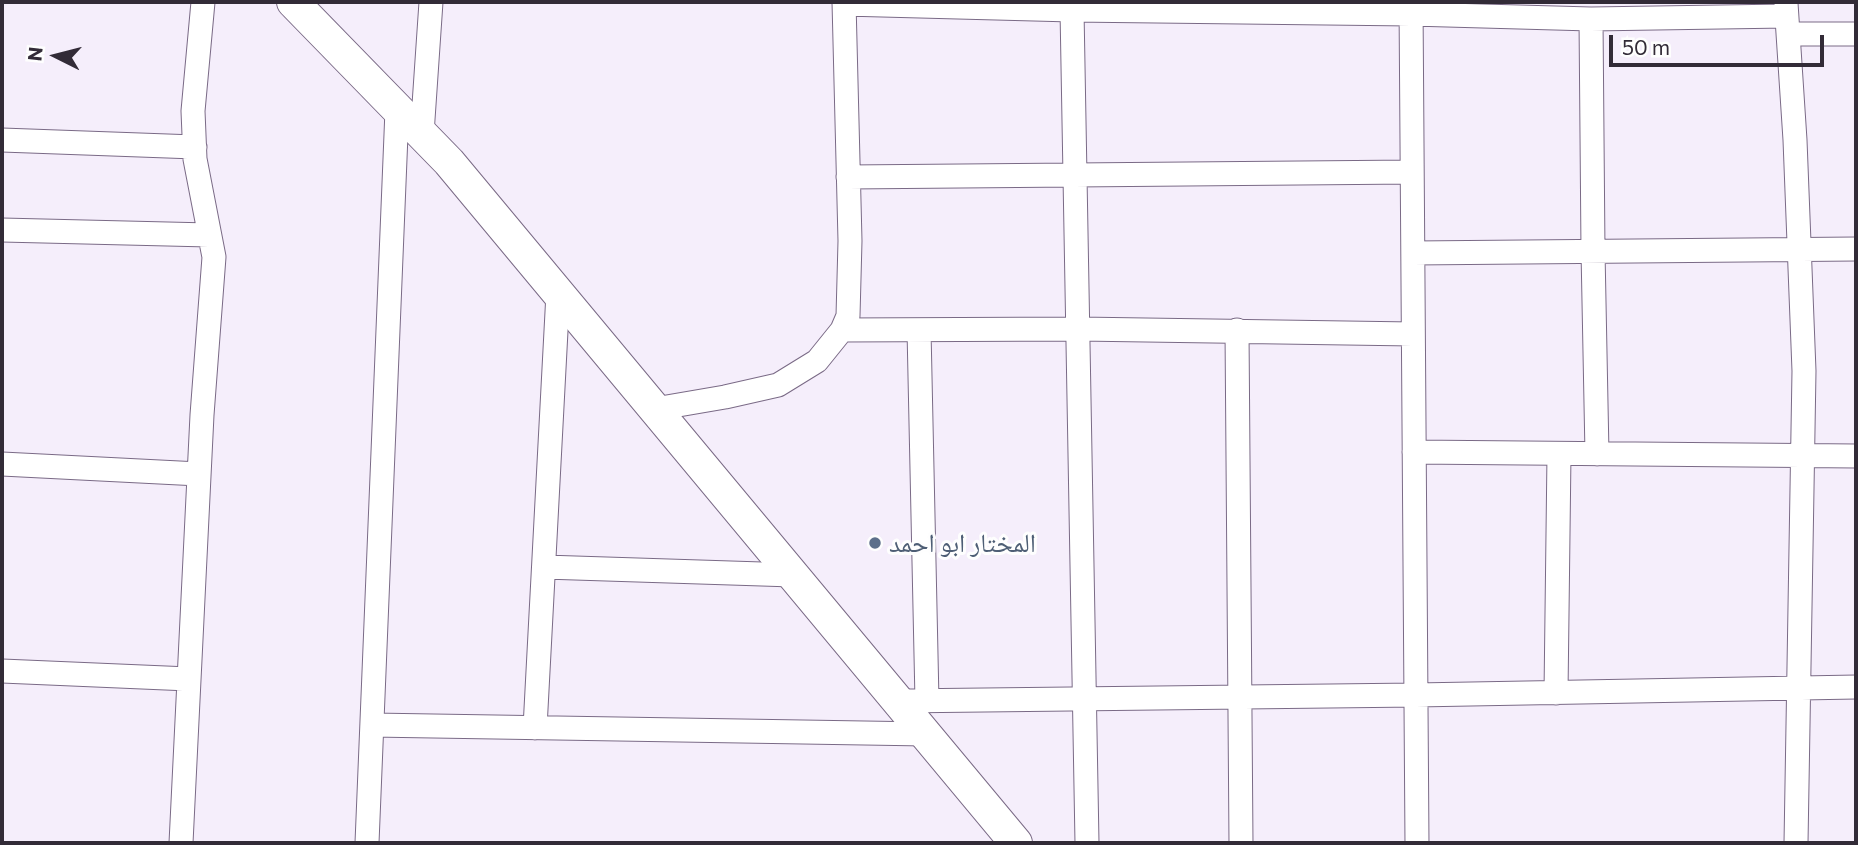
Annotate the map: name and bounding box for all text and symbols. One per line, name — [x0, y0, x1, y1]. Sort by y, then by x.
north arrow — [21, 21, 91, 91]
scale bar — [1613, 21, 1828, 65]
text: 50 m — [1622, 34, 1670, 59]
text: N — [22, 45, 47, 62]
place label: المختار ابو احمد — [889, 527, 1036, 559]
marker: المختار ابو احمد — [867, 535, 883, 551]

